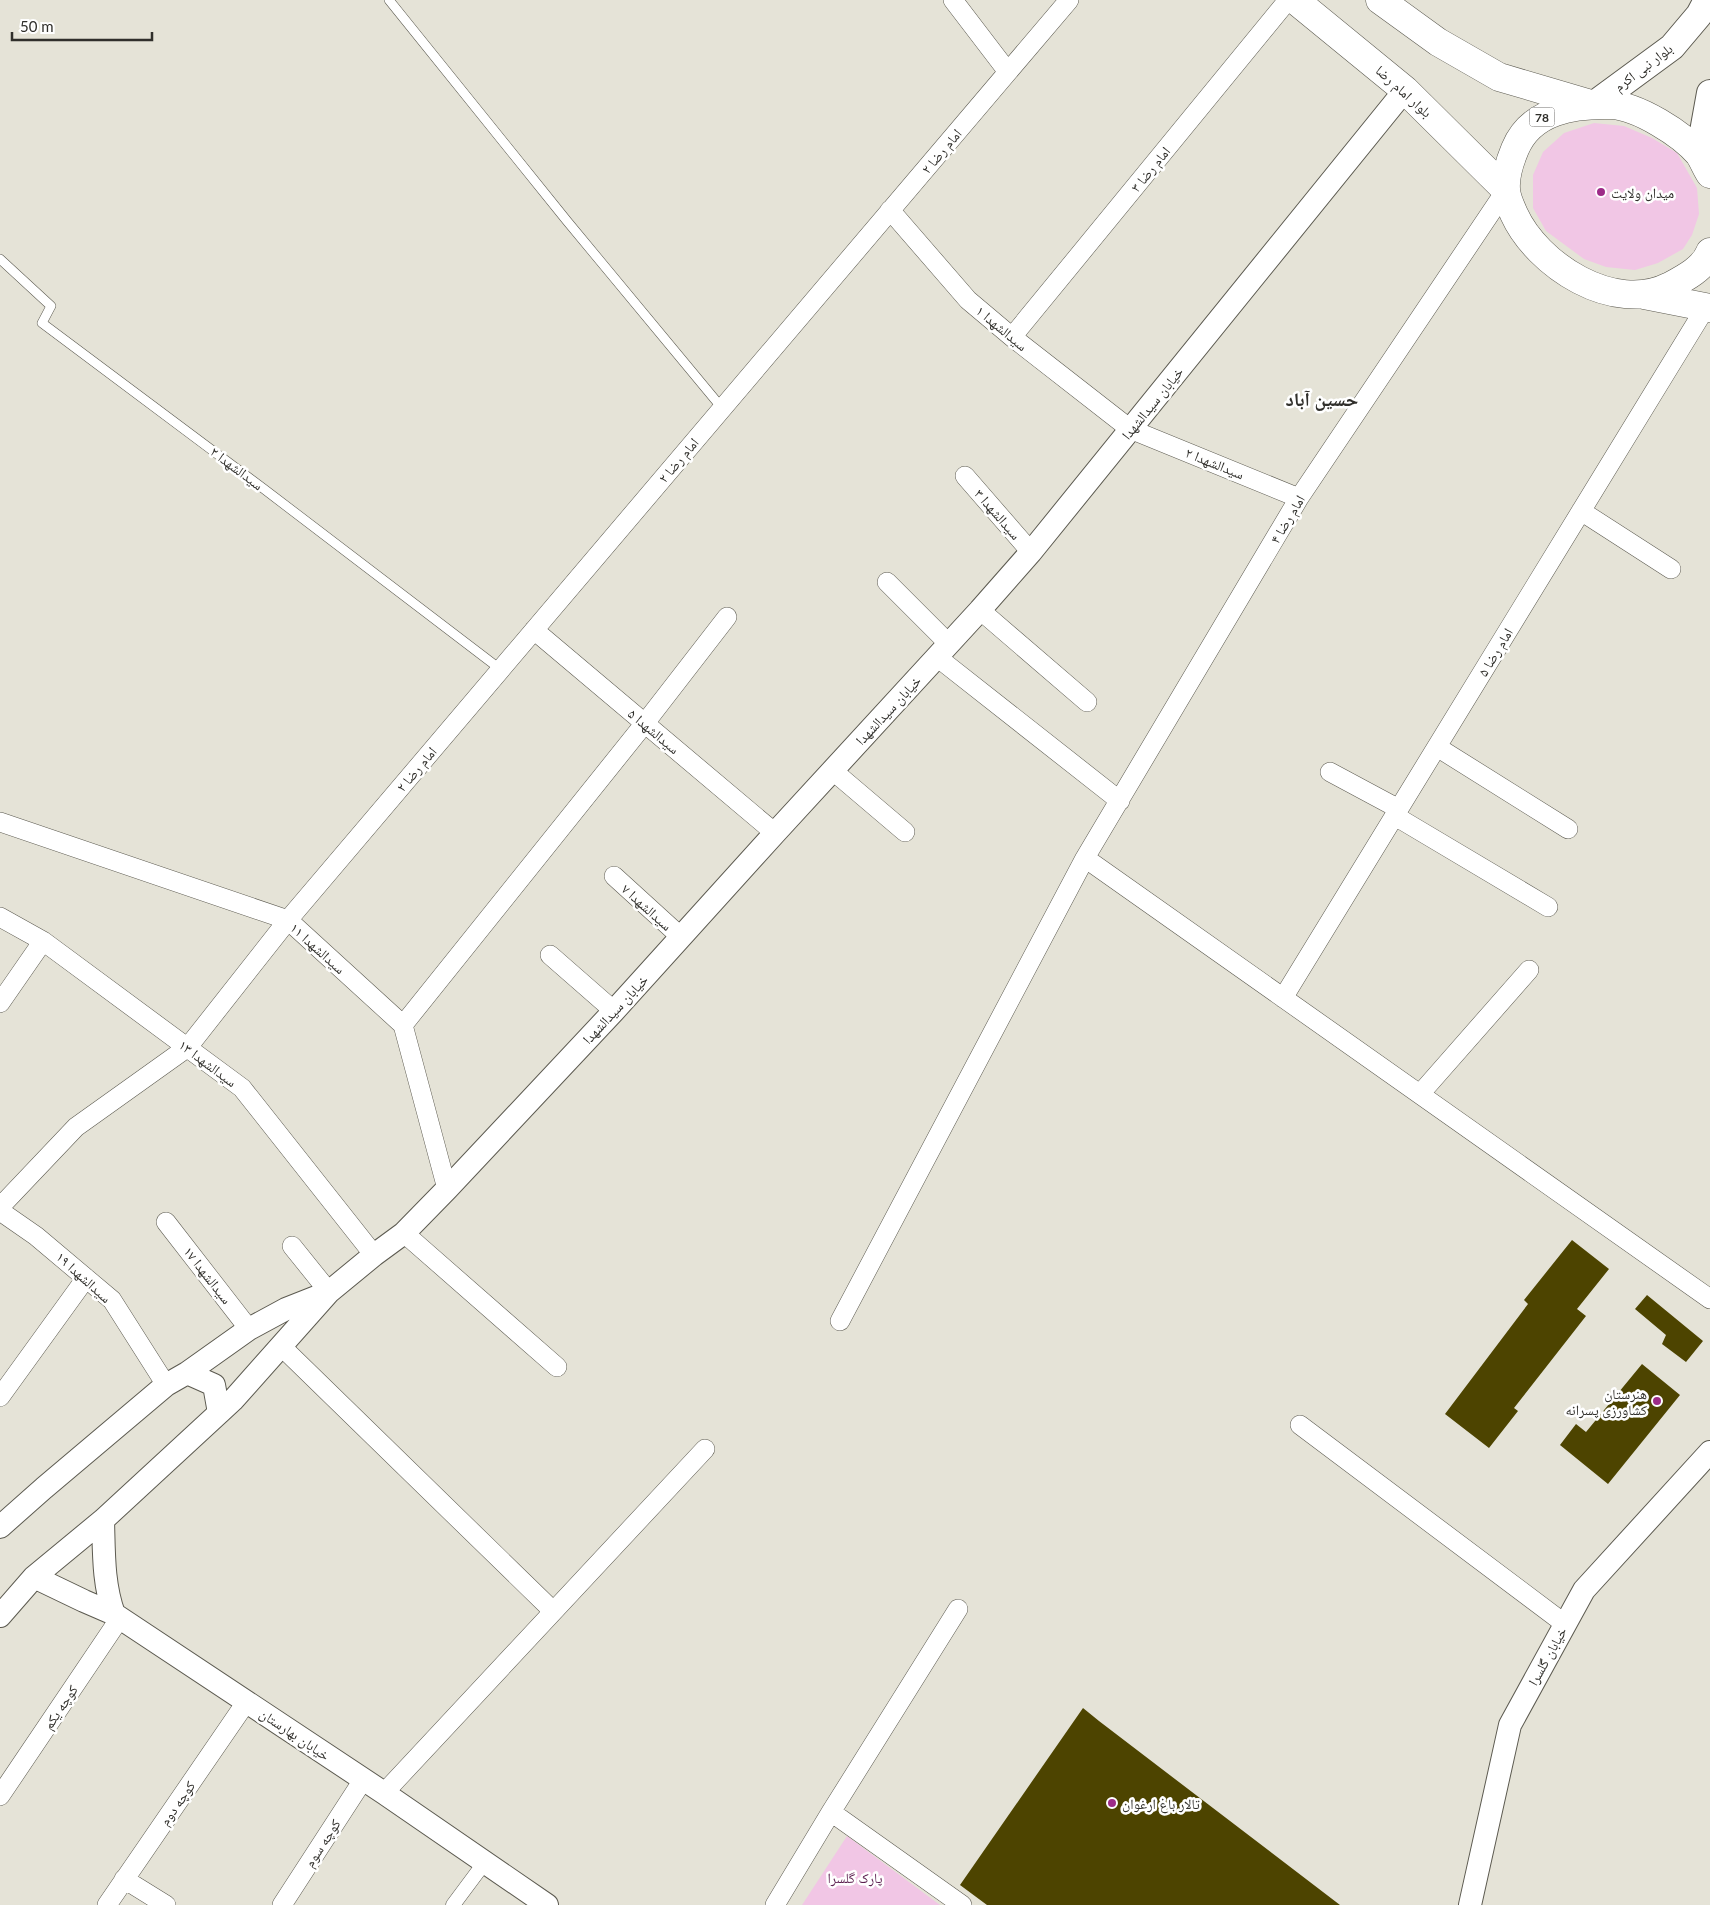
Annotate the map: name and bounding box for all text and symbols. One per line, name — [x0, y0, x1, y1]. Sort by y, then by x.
scale bar — [12, 10, 152, 42]
text: 50 m — [20, 17, 54, 35]
street label: بلوار نبی اکرم — [1610, 39, 1677, 96]
street label: بلوار امام رضا — [1371, 61, 1436, 122]
road number: 78 — [1530, 108, 1554, 126]
street label: امام رضا ۲ — [917, 125, 966, 178]
street label: امام رضا ۳ — [1127, 143, 1175, 196]
place label: میدان ولایت — [1611, 184, 1674, 202]
marker: میدان ولایت — [1595, 186, 1607, 198]
street label: سیدالشهدا ۱ — [973, 302, 1031, 355]
street label: خیابان سیدالشهدا — [1118, 363, 1187, 443]
district label: حسین آباد — [1286, 387, 1358, 411]
street label: امام رضا ۲ — [654, 434, 703, 487]
street label: سیدالشهدا ۲ — [207, 443, 267, 494]
street label: سیدالشهدا ۲ — [1183, 444, 1247, 483]
street label: سیدالشهدا ۳ — [971, 485, 1025, 543]
street label: امام رضا ۴ — [1266, 492, 1310, 547]
street label: امام رضا ۵ — [1474, 625, 1518, 680]
street label: خیابان سیدالشهدا — [852, 672, 925, 749]
street label: سیدالشهدا ۵ — [625, 705, 683, 758]
street label: امام رضا ۲ — [392, 743, 441, 796]
street label: سیدالشهدا ۷ — [618, 880, 676, 934]
street label: سیدالشهدا ۱۱ — [287, 919, 349, 977]
street label: خیابان سیدالشهدا — [579, 971, 652, 1048]
street label: سیدالشهدا ۱۳ — [176, 1036, 240, 1090]
street label: سیدالشهدا ۱۷ — [180, 1243, 236, 1307]
street label: سیدالشهدا ۱۹ — [53, 1248, 115, 1306]
place label: هنرستان کشاورزی پسرانه — [1566, 1385, 1647, 1419]
marker: هنرستان کشاورزی پسرانه — [1651, 1395, 1663, 1407]
street label: خیابان گلسرا — [1524, 1624, 1571, 1689]
street label: کوچه یکم — [39, 1681, 83, 1734]
street label: خیابان بهارستان — [256, 1704, 333, 1765]
street label: کوچه دوم — [156, 1777, 200, 1830]
place label: تالار باغ ارغوان — [1122, 1795, 1200, 1814]
marker: تالار باغ ارغوان — [1106, 1797, 1118, 1809]
street label: کوچه سوم — [300, 1816, 346, 1871]
park label: پارک گلسرا — [828, 1869, 883, 1887]

